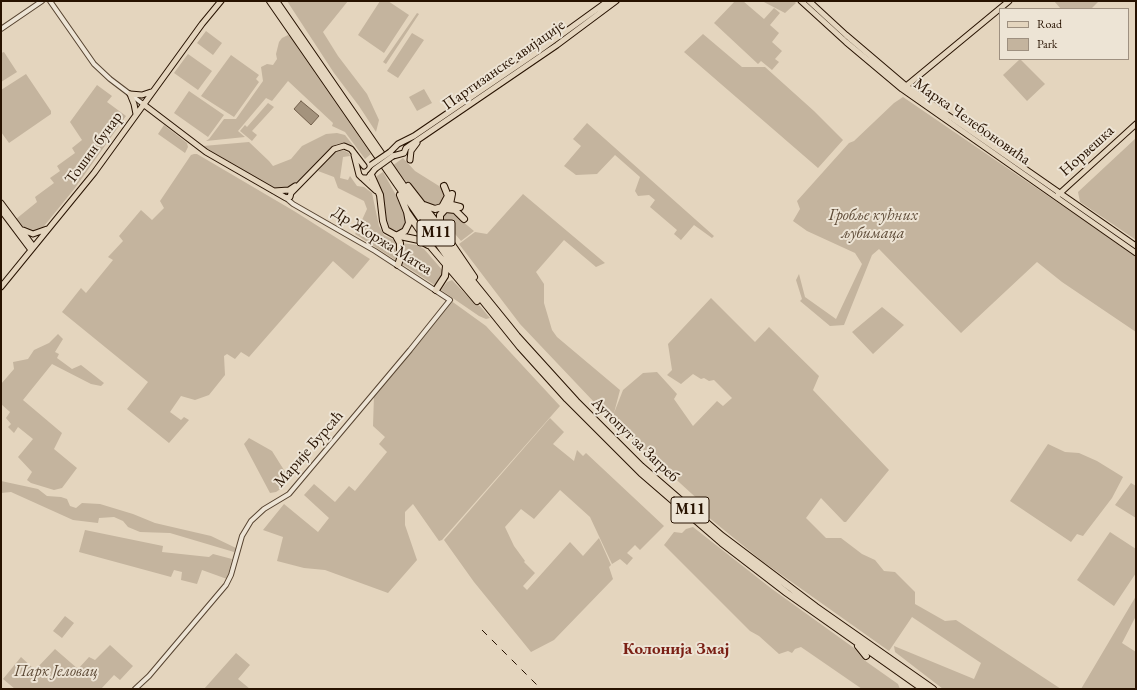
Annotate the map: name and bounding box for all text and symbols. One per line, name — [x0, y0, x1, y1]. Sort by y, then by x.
legend — [999, 8, 1129, 60]
street label: Партизанске авијације — [439, 16, 569, 114]
text: Road — [1037, 16, 1062, 32]
text: Park — [1037, 36, 1057, 52]
street label: Марка Челебоновића — [910, 74, 1034, 170]
street label: Тошин бунар — [61, 108, 127, 188]
street label: Норвешка — [1056, 121, 1118, 181]
street label: Др Жоржа Матеа — [328, 203, 436, 279]
park label: Гробље кућних љубимаца — [828, 206, 918, 244]
road number: M11 — [417, 220, 455, 246]
street label: Аутопут за Загреб — [587, 393, 683, 487]
street label: Марије Бурсаћ — [270, 406, 348, 492]
road number: M11 — [671, 497, 709, 523]
district label: Колонија Змај — [623, 639, 729, 659]
park label: Парк Јеловац — [14, 662, 98, 682]

